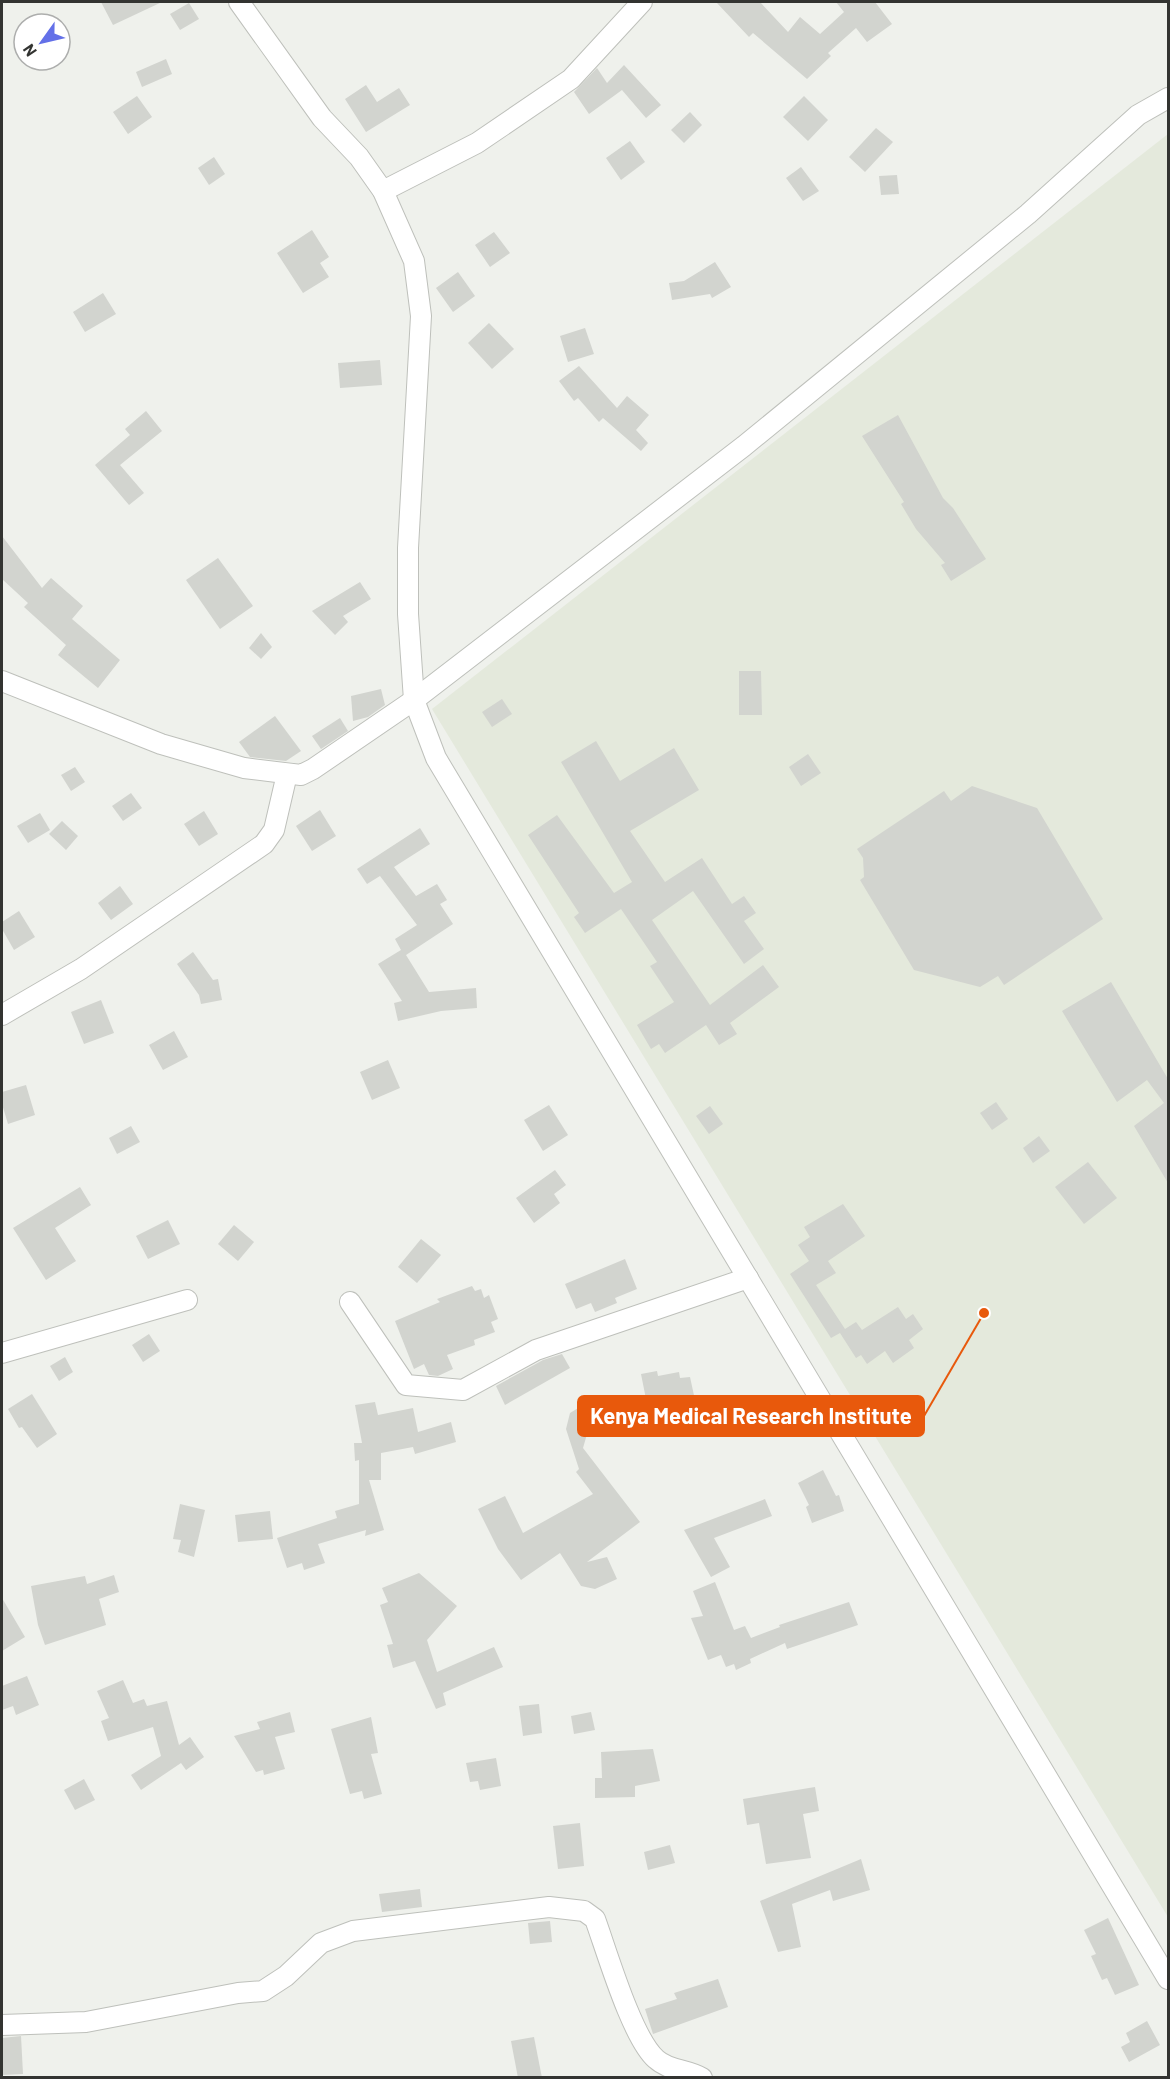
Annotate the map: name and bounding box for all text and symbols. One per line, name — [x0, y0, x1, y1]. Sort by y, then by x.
north arrow — [12, 12, 72, 72]
text: N — [18, 41, 40, 60]
callout: Kenya Medical Research Institute — [578, 1396, 924, 1436]
text: Kenya Medical Research Institute — [590, 1402, 912, 1428]

